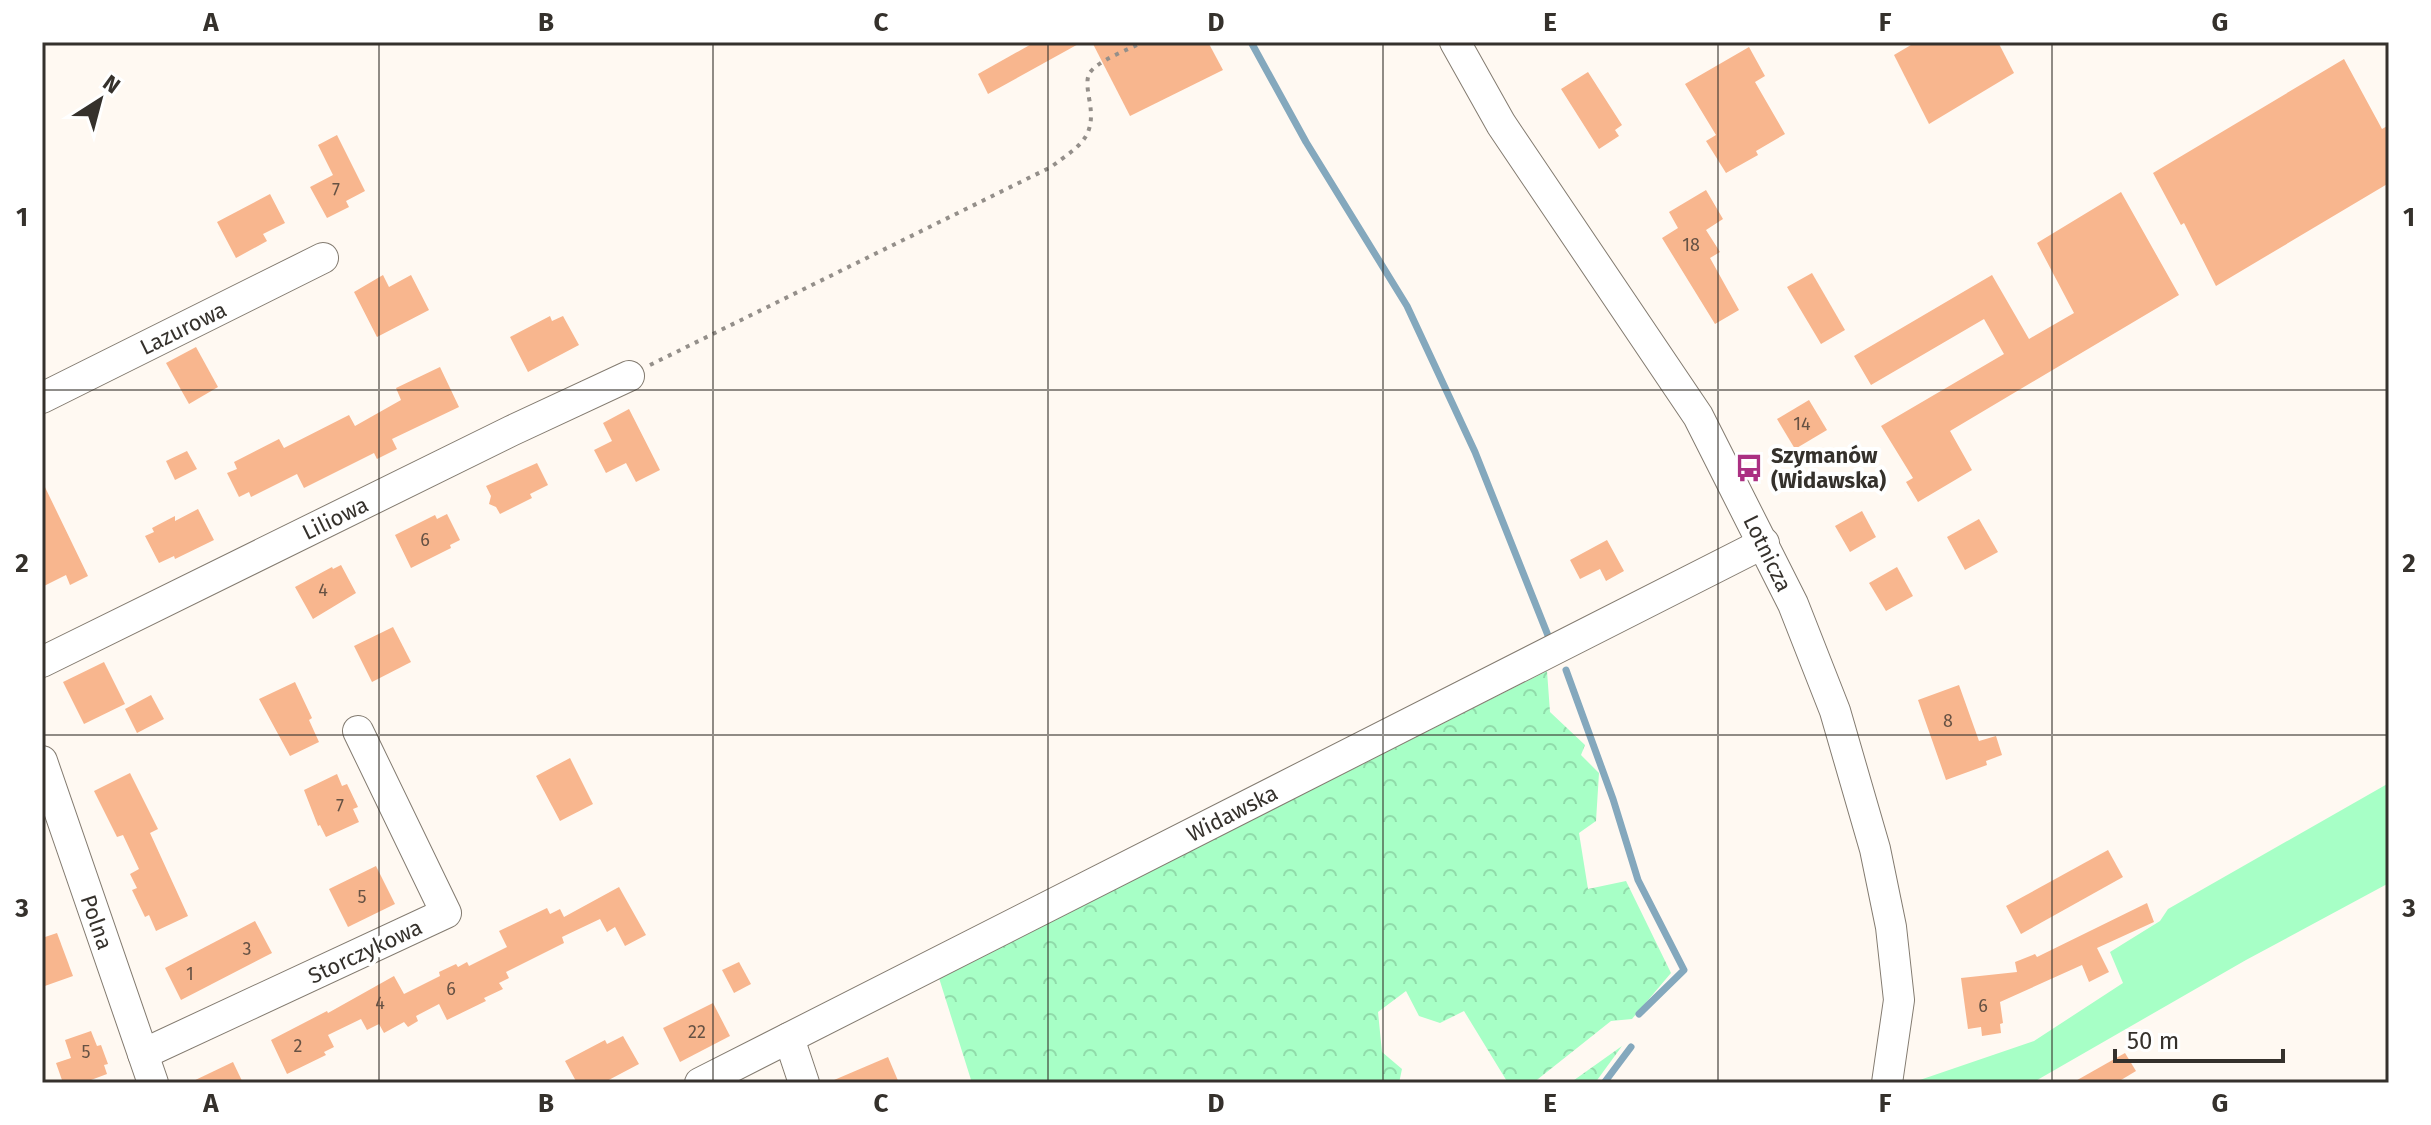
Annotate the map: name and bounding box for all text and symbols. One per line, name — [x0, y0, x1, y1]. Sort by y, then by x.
text: A — [202, 7, 219, 38]
text: B — [538, 7, 554, 38]
text: C — [874, 7, 889, 38]
text: D — [1208, 7, 1225, 38]
text: E — [1543, 7, 1557, 38]
text: F — [1879, 7, 1892, 38]
text: G — [2212, 7, 2228, 38]
north arrow — [60, 60, 140, 140]
text: N — [98, 69, 125, 99]
house number: 7 — [332, 179, 340, 201]
text: 1 — [16, 202, 28, 233]
text: 1 — [2403, 202, 2415, 233]
house number: 18 — [1682, 234, 1700, 256]
street label: Lazurowa — [135, 296, 231, 361]
house number: 14 — [1793, 413, 1811, 435]
place label: Szymanów (Widawska) — [1771, 442, 1886, 494]
bus stop icon: Szymanów (Widawska) — [1734, 453, 1764, 483]
street label: Liliowa — [298, 491, 373, 546]
street label: Lotnicza — [1737, 510, 1798, 596]
house number: 6 — [420, 529, 430, 551]
text: 2 — [15, 548, 29, 579]
text: 2 — [2402, 548, 2416, 579]
house number: 4 — [318, 579, 328, 601]
house number: 8 — [1943, 710, 1953, 732]
street label: Widawska — [1182, 779, 1282, 848]
house number: 7 — [336, 795, 344, 817]
house number: 5 — [357, 886, 367, 908]
street label: Polna — [75, 891, 118, 953]
text: 3 — [14, 893, 29, 924]
text: 3 — [2401, 893, 2416, 924]
street label: Storczykowa — [304, 913, 426, 990]
house number: 3 — [243, 938, 251, 960]
house number: 1 — [186, 963, 194, 985]
house number: 6 — [446, 978, 456, 1000]
house number: 4 — [375, 992, 385, 1014]
house number: 6 — [1978, 995, 1988, 1017]
scale bar — [2115, 1013, 2283, 1063]
house number: 22 — [688, 1021, 706, 1043]
text: 50 m — [2127, 1027, 2179, 1055]
house number: 2 — [294, 1035, 303, 1057]
house number: 5 — [81, 1041, 91, 1063]
text: A — [202, 1088, 219, 1119]
text: B — [538, 1088, 554, 1119]
text: C — [874, 1088, 889, 1119]
text: D — [1208, 1088, 1225, 1119]
text: E — [1543, 1088, 1557, 1119]
text: F — [1879, 1088, 1892, 1119]
text: G — [2212, 1088, 2228, 1119]

